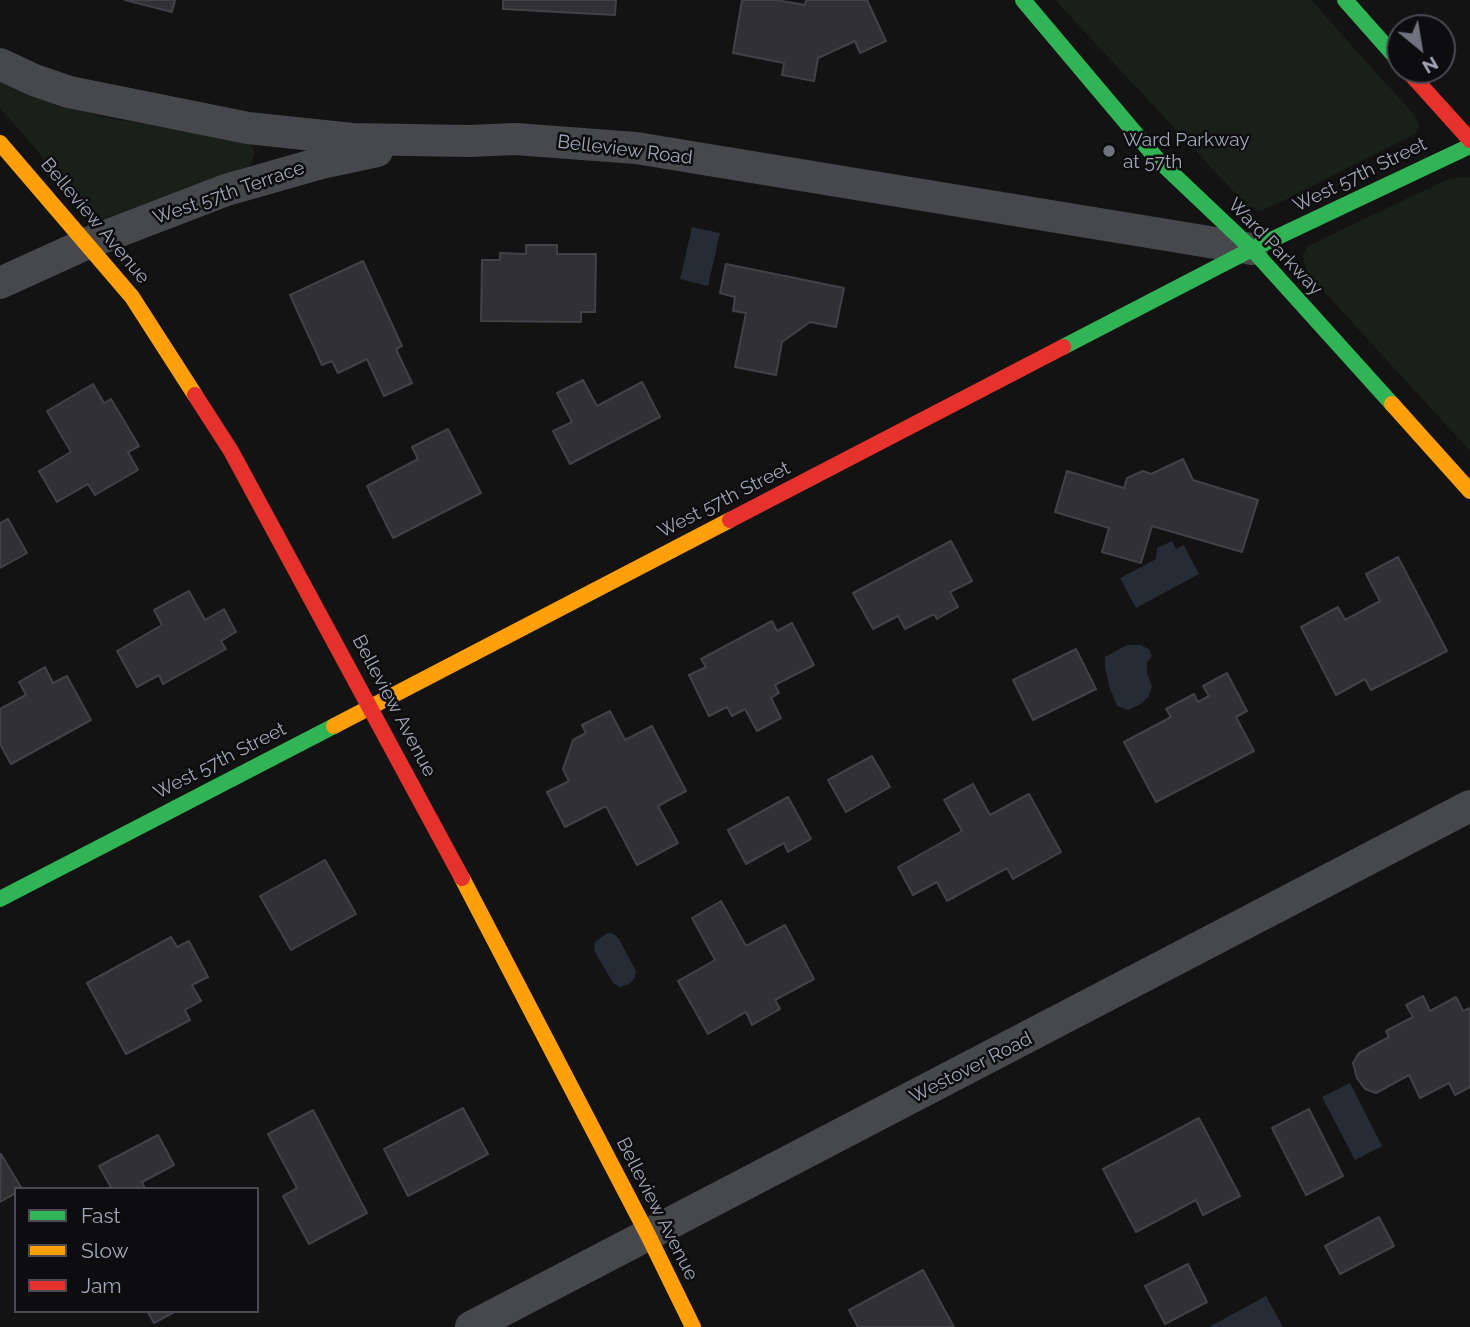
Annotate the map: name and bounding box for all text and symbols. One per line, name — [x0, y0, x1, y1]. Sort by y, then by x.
north arrow — [1386, 14, 1456, 84]
text: N — [1419, 52, 1442, 79]
place label: Ward Parkway at 57th — [1123, 129, 1250, 173]
street label: Belleview Road — [556, 130, 694, 170]
street label: West 57th Street — [1290, 133, 1430, 217]
marker: Ward Parkway at 57th — [1101, 143, 1117, 159]
street label: Belleview Avenue — [36, 153, 154, 289]
street label: West 57th Terrace — [150, 156, 308, 230]
street label: Ward Parkway — [1223, 194, 1327, 300]
street label: West 57th Street — [654, 457, 794, 543]
street label: Belleview Avenue — [347, 631, 441, 781]
street label: West 57th Street — [150, 718, 290, 804]
street label: Westover Road — [906, 1027, 1036, 1109]
street label: Belleview Avenue — [611, 1134, 703, 1284]
legend — [14, 1187, 259, 1313]
text: Fast — [81, 1203, 121, 1228]
text: Slow — [81, 1238, 129, 1263]
text: Jam — [81, 1273, 122, 1298]

